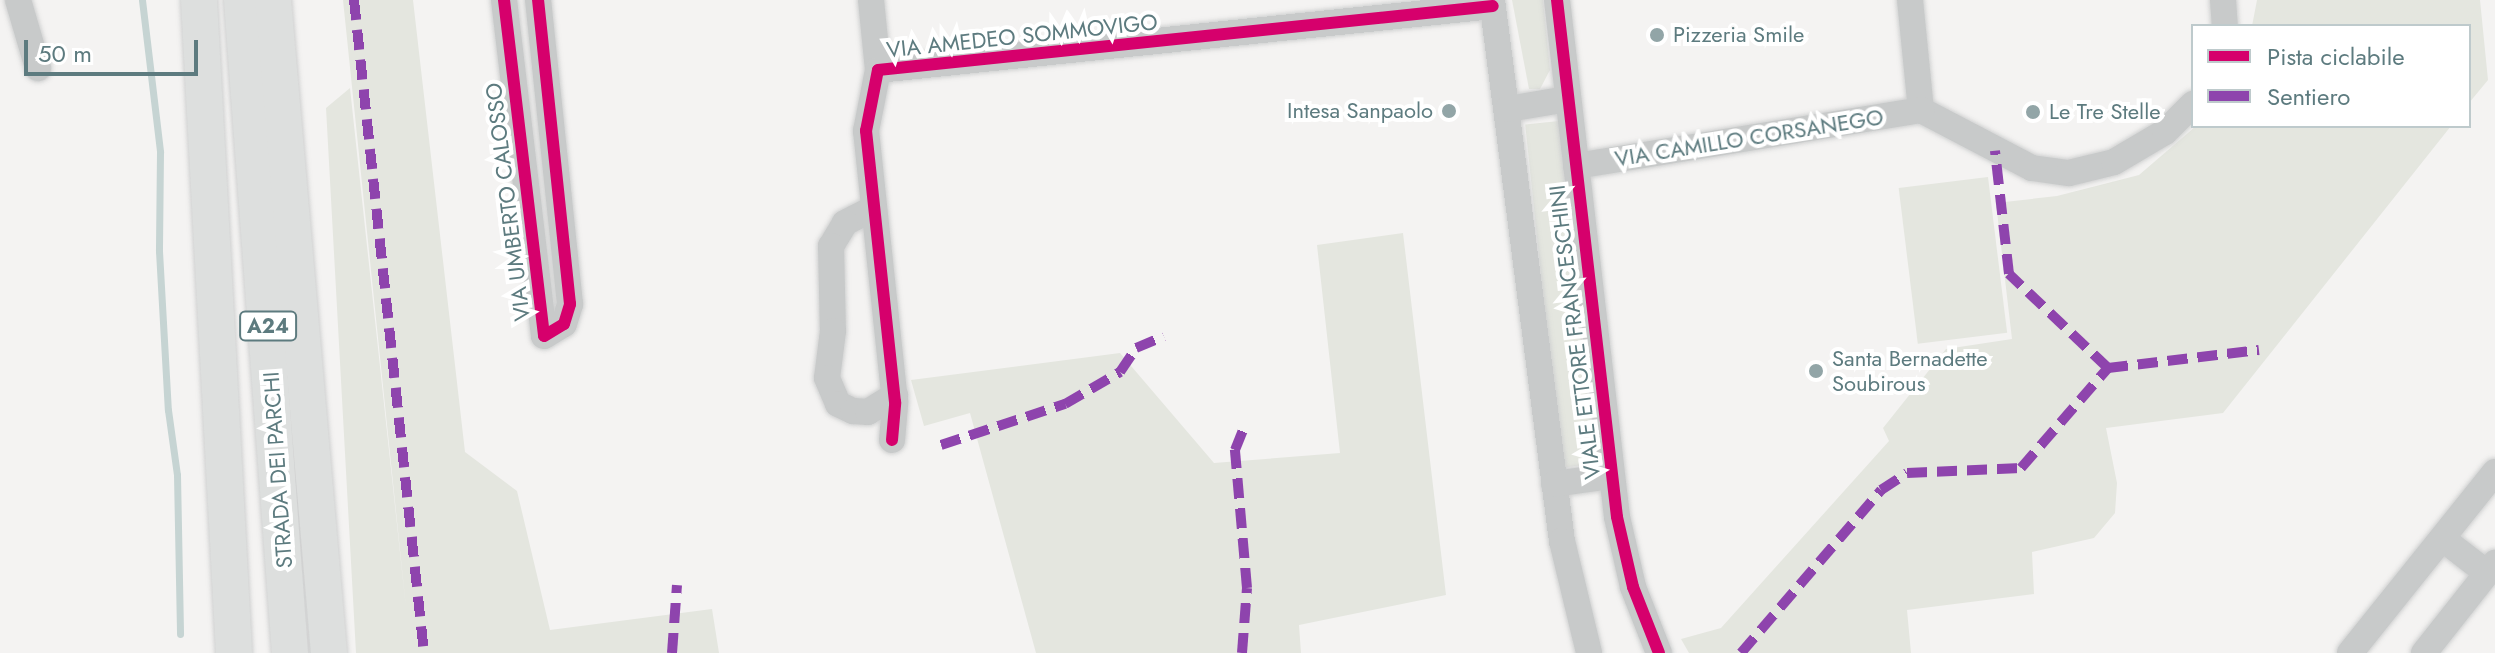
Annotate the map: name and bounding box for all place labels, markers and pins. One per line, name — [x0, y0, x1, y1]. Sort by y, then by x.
place label: Pizzeria Smile — [1673, 22, 1804, 48]
marker: Pizzeria Smile — [1648, 26, 1666, 44]
place label: Intesa Sanpaolo — [1287, 98, 1433, 124]
place label: Le Tre Stelle — [2049, 99, 2161, 125]
marker: Intesa Sanpaolo — [1440, 102, 1458, 120]
marker: Le Tre Stelle — [2024, 103, 2042, 121]
place label: Santa Bernadette Soubirous — [1832, 345, 1988, 396]
marker: Santa Bernadette Soubirous — [1807, 362, 1825, 380]

